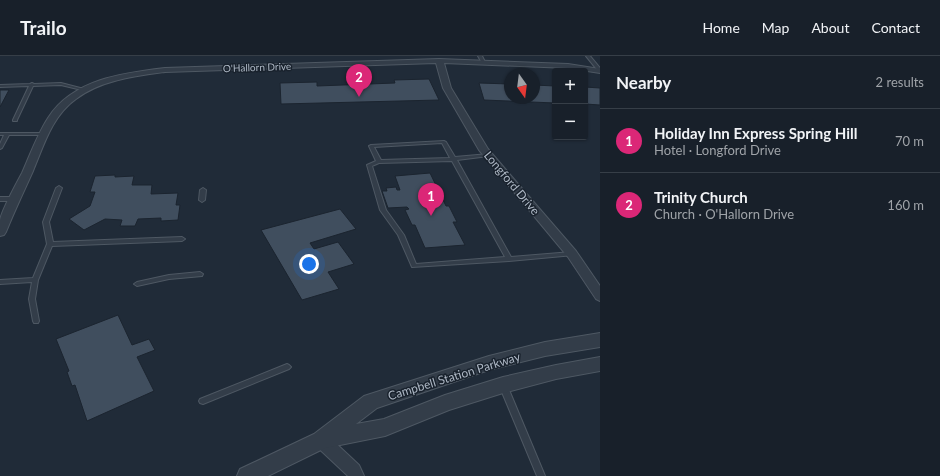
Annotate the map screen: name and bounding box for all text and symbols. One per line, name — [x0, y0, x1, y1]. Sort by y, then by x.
text: Trailo — [20, 16, 67, 39]
text: Home — [702, 19, 740, 36]
text: Map — [762, 19, 789, 36]
text: About — [811, 19, 849, 36]
text: Contact — [871, 19, 920, 36]
street label: O'Hallorn Drive — [223, 60, 291, 74]
pin: 2 — [346, 64, 372, 97]
north arrow — [504, 68, 540, 104]
map controls — [552, 68, 588, 140]
button: + — [552, 68, 588, 104]
text: Nearby — [616, 72, 671, 93]
text: 2 results — [876, 74, 924, 90]
button: − — [552, 104, 588, 140]
text: Holiday Inn Express Spring Hill — [654, 124, 857, 142]
text: 1 — [625, 133, 633, 149]
text: 70 m — [895, 133, 924, 149]
text: Hotel · Longford Drive — [654, 142, 781, 158]
street label: Longford Drive — [481, 148, 543, 218]
pin: 1 — [418, 183, 444, 216]
text: Trinity Church — [654, 188, 748, 206]
text: 2 — [625, 197, 633, 213]
text: 160 m — [887, 197, 924, 213]
text: Church · O'Hallorn Drive — [654, 206, 794, 222]
your location — [299, 254, 319, 274]
street label: Campbell Station Parkway — [386, 348, 523, 403]

